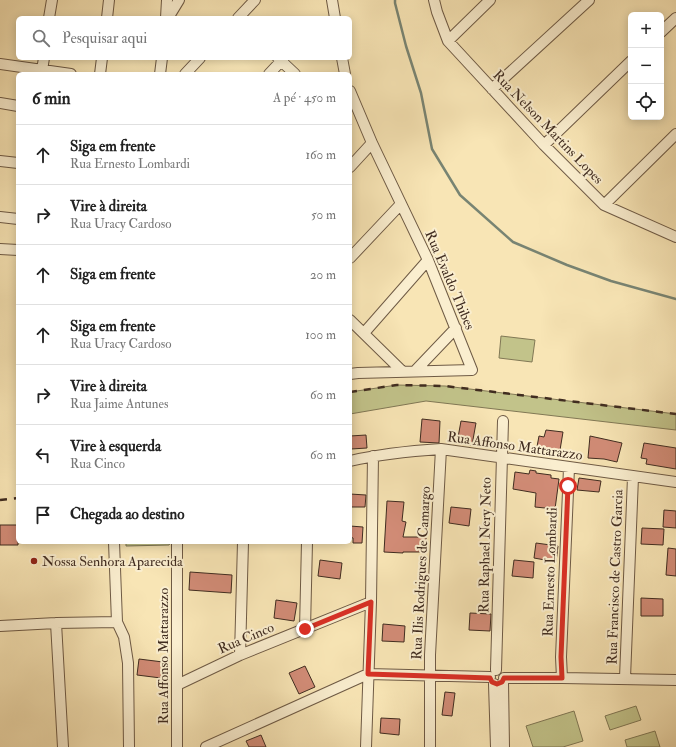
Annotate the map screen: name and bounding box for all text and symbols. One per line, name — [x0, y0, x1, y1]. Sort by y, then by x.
map controls — [628, 12, 664, 120]
button: + — [628, 12, 664, 48]
search box — [16, 16, 352, 60]
icon: search — [30, 27, 52, 49]
text: Pesquisar aqui — [62, 29, 147, 48]
button: − — [628, 48, 664, 84]
street label: Rua Nelson Martins Lopes — [489, 67, 607, 188]
button: locate — [628, 84, 664, 120]
text: 6 min — [32, 88, 71, 109]
text: A pé · 450 m — [273, 90, 336, 106]
text: Siga em frente — [70, 137, 156, 156]
icon: ahead — [32, 144, 54, 166]
text: 160 m — [305, 147, 336, 163]
text: Rua Ernesto Lombardi — [70, 156, 190, 172]
text: Vire à direita — [70, 197, 147, 216]
icon: right — [32, 204, 54, 226]
text: 50 m — [311, 207, 336, 223]
text: Rua Uracy Cardoso — [70, 216, 171, 232]
street label: Rua Evaldo Thibes — [421, 228, 479, 332]
icon: ahead — [32, 264, 54, 286]
text: Siga em frente — [70, 265, 156, 284]
text: 20 m — [310, 267, 336, 283]
text: Siga em frente — [70, 317, 156, 336]
icon: ahead — [32, 324, 54, 346]
text: 100 m — [305, 327, 336, 343]
text: Rua Uracy Cardoso — [70, 336, 171, 352]
text: Vire à direita — [70, 377, 147, 396]
icon: right — [32, 384, 54, 406]
text: 60 m — [310, 387, 336, 403]
text: Rua Jaime Antunes — [70, 396, 168, 412]
street label: Rua Affonso Mattarazzo — [446, 428, 584, 464]
text: Vire à esquerda — [70, 437, 161, 456]
icon: left — [32, 444, 54, 466]
text: 60 m — [310, 447, 336, 463]
text: Rua Cinco — [70, 456, 125, 472]
street label: Rua Raphael Nery Neto — [475, 477, 496, 613]
route start — [559, 477, 577, 495]
street label: Rua Ilis Rodrigues de Camargo — [408, 485, 434, 660]
street label: Rua Francisco de Castro Garcia — [603, 489, 627, 665]
icon: arrive — [32, 504, 54, 526]
text: Chegada ao destino — [70, 505, 185, 524]
street label: Rua Ernesto Lombardi — [539, 507, 561, 637]
place label: Nossa Senhora Aparecida — [42, 553, 183, 571]
marker: Nossa Senhora Aparecida — [29, 556, 39, 566]
street label: Rua Affonso Mattarazzo — [155, 588, 172, 724]
street label: Rua Cinco — [215, 619, 277, 657]
route end — [296, 620, 314, 638]

